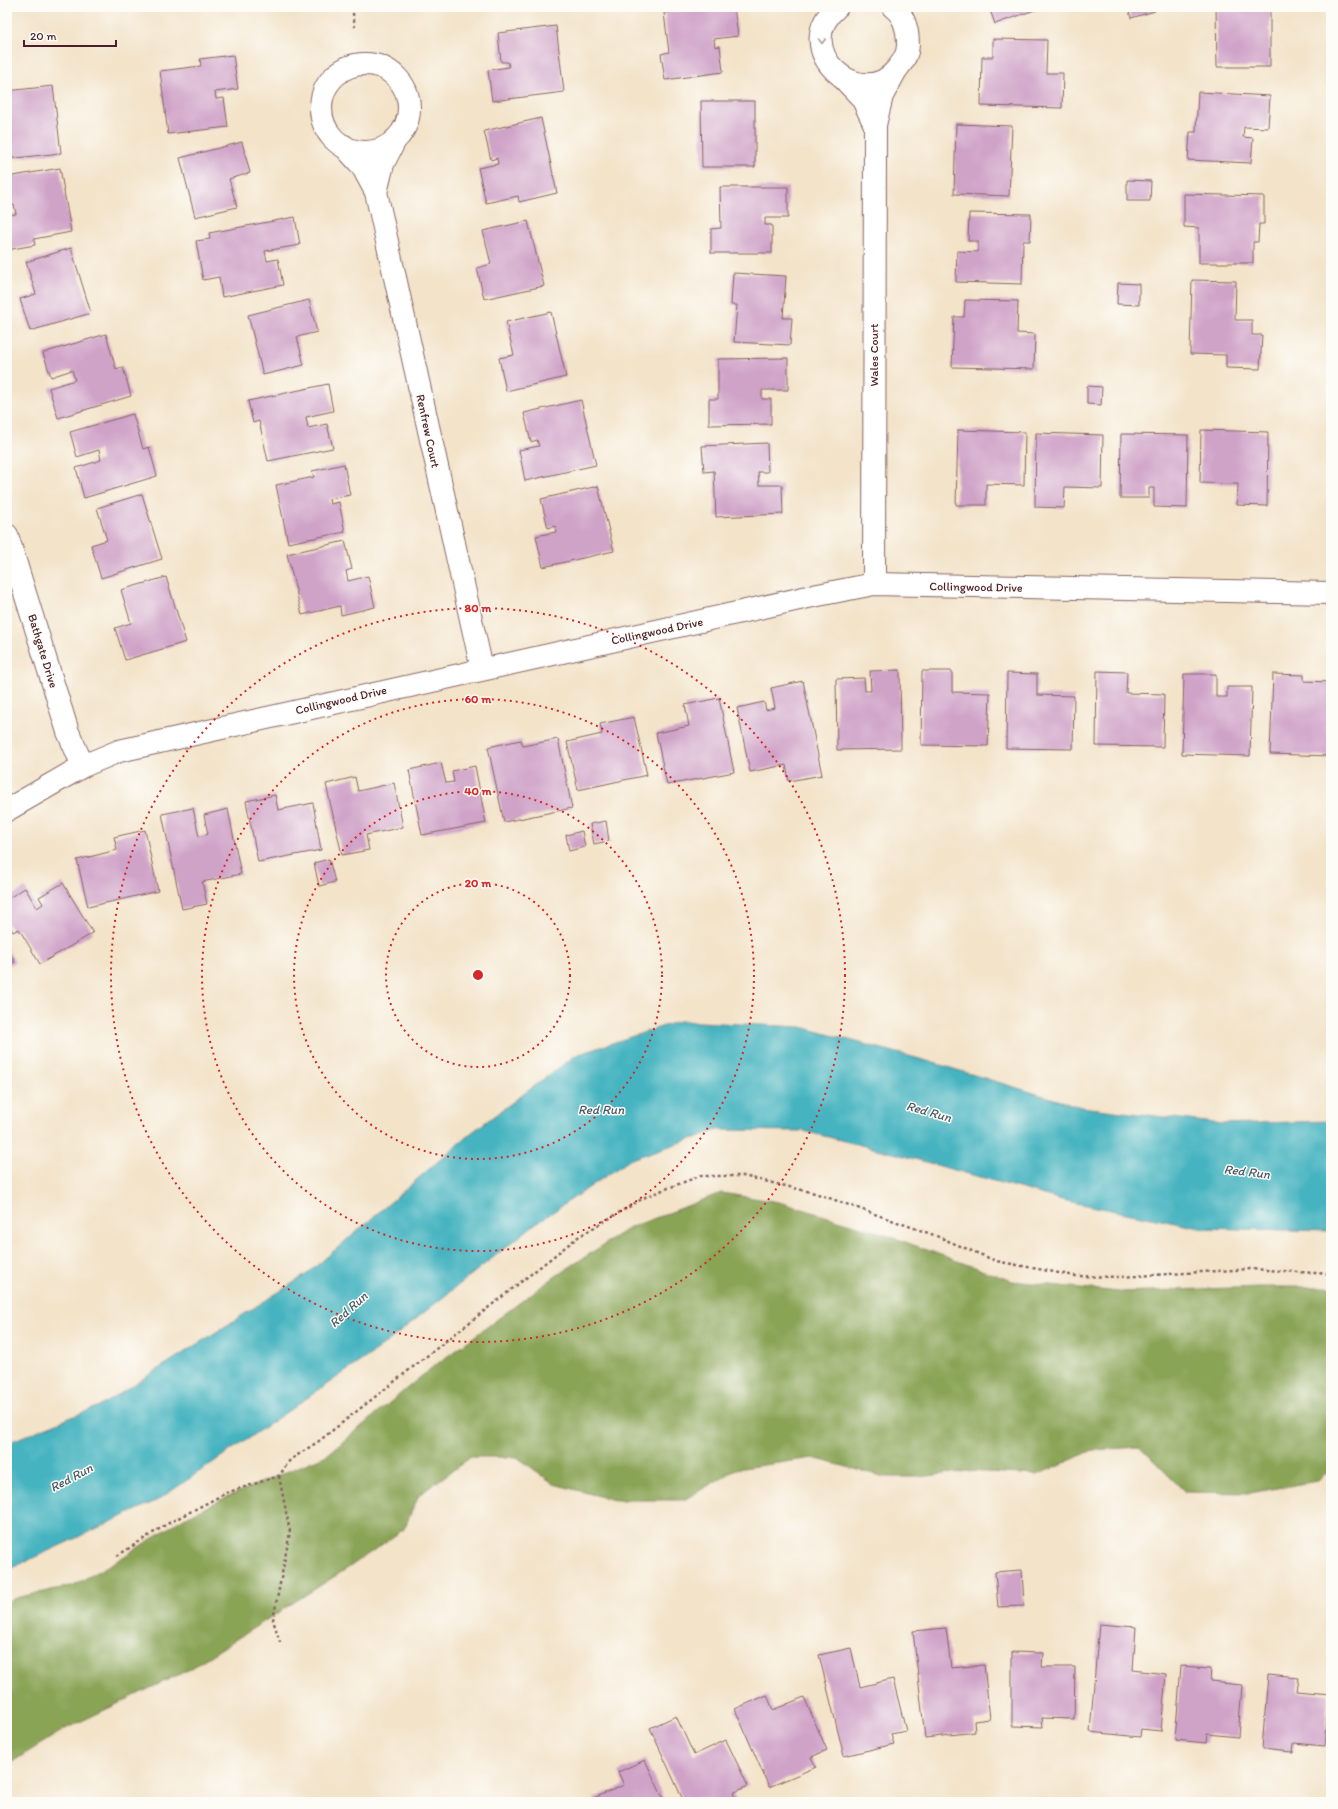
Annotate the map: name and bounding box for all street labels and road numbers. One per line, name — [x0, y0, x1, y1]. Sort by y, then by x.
street label: Wales Court — [867, 323, 881, 386]
street label: Renfrew Court — [413, 393, 443, 470]
street label: Collingwood Drive — [929, 579, 1023, 595]
street label: Bathgate Drive — [25, 612, 61, 690]
street label: Collingwood Drive — [610, 614, 704, 648]
street label: Collingwood Drive — [294, 683, 388, 717]

